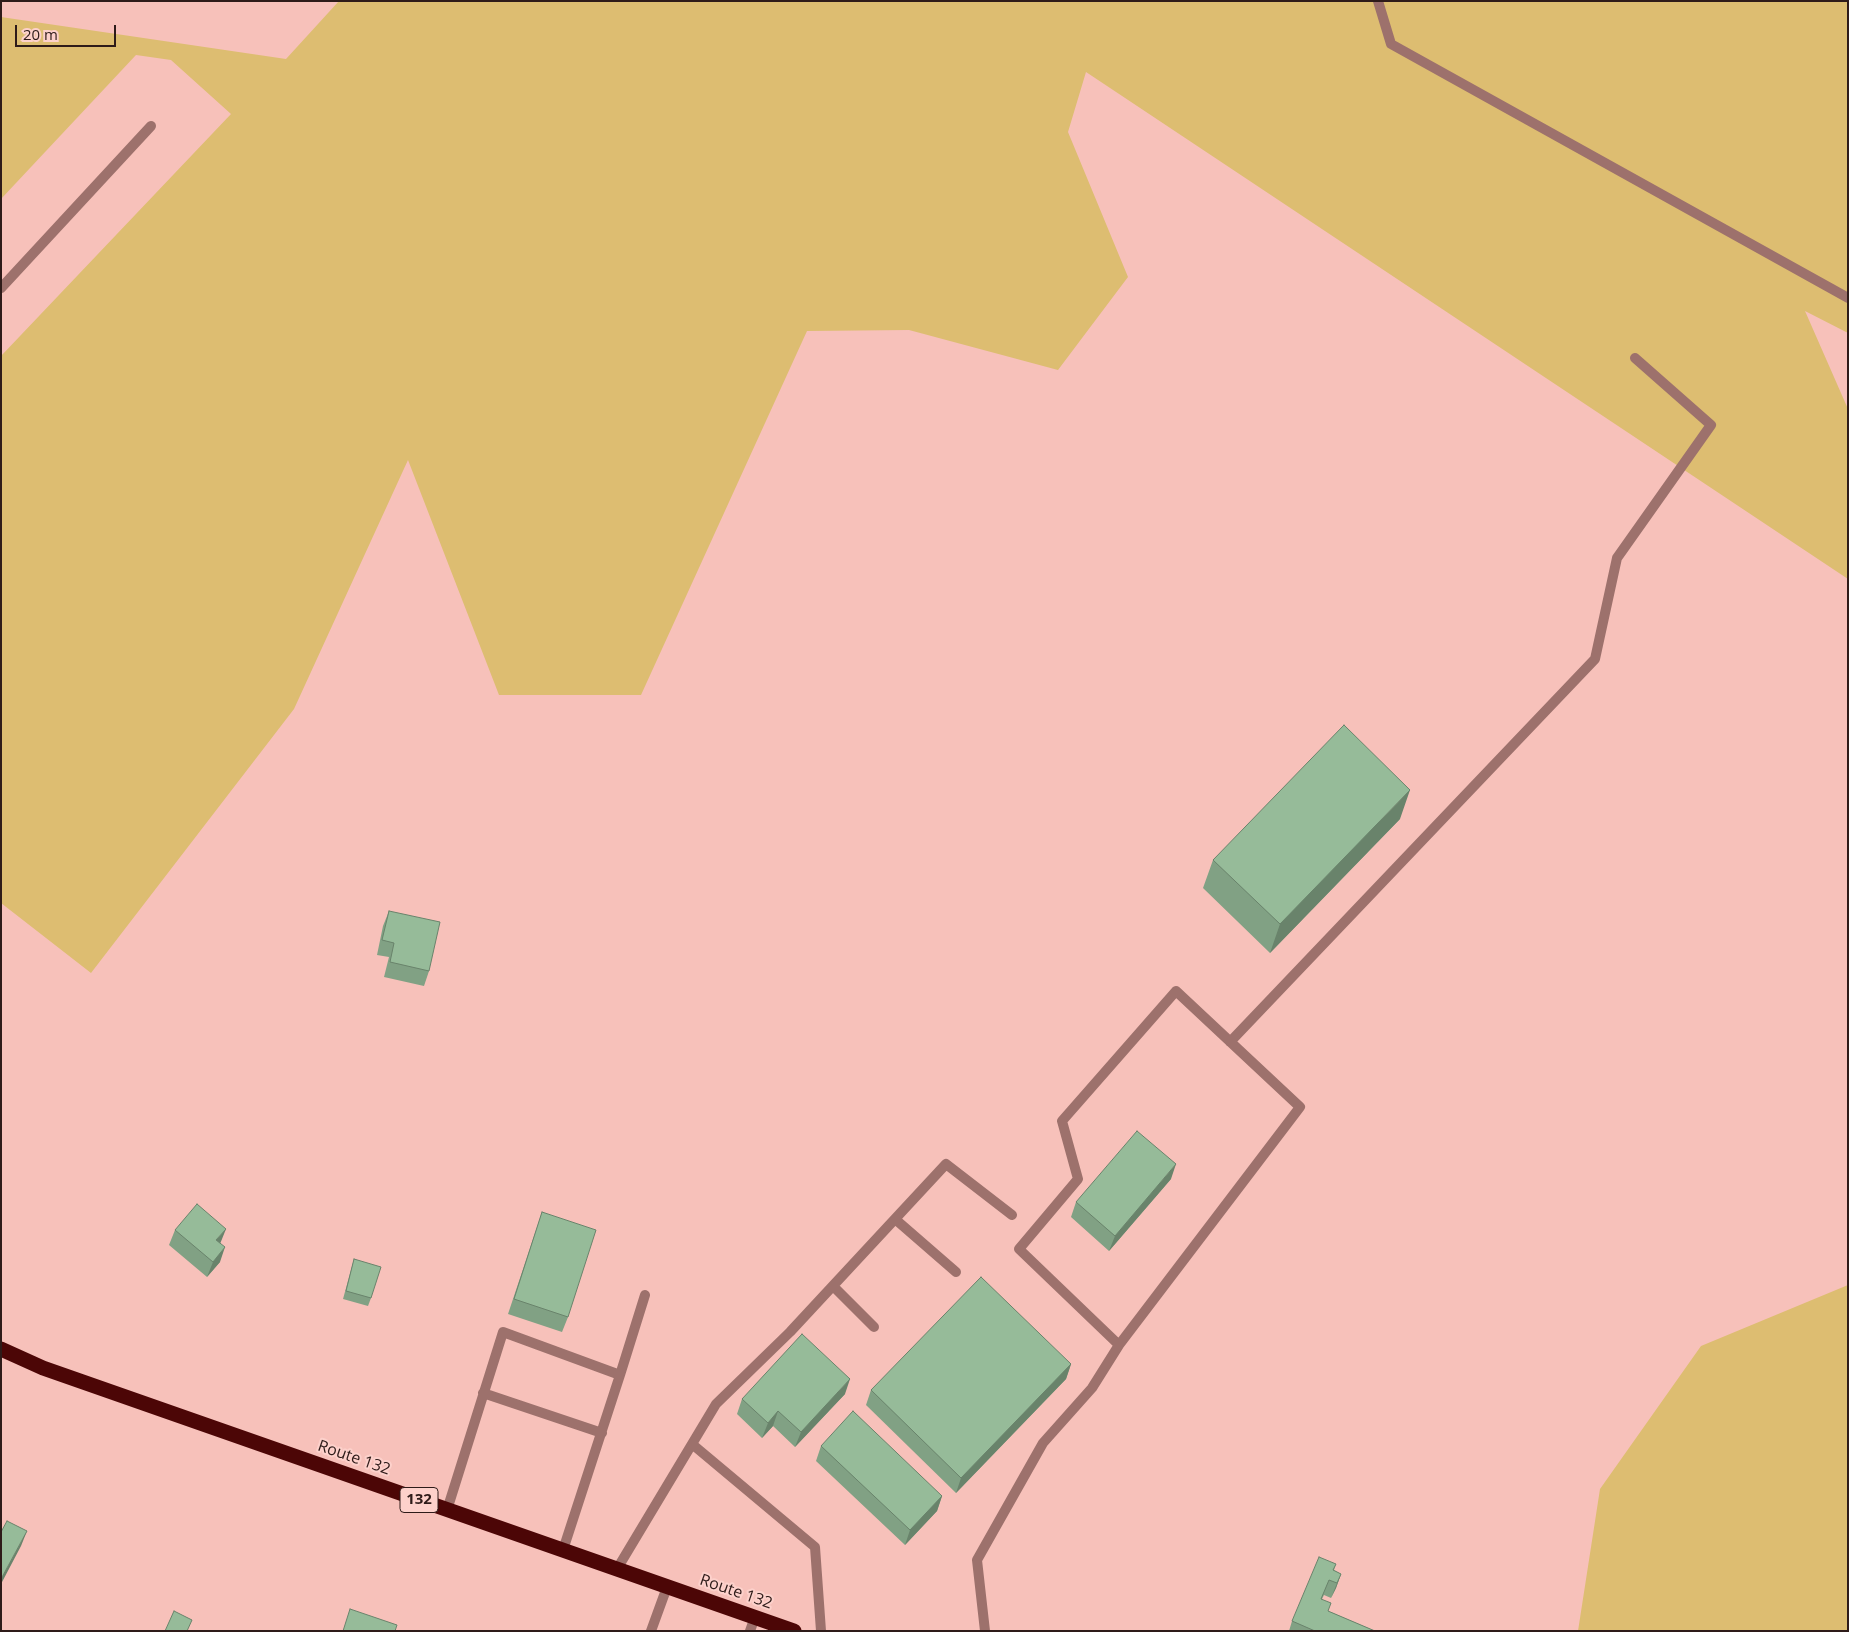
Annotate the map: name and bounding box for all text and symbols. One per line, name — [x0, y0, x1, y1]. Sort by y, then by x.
scale bar — [18, 15, 119, 47]
text: 20 m — [23, 24, 58, 44]
street label: Route 132 — [315, 1437, 393, 1479]
road number: 132 — [400, 1488, 438, 1512]
street label: Route 132 — [697, 1571, 775, 1613]

